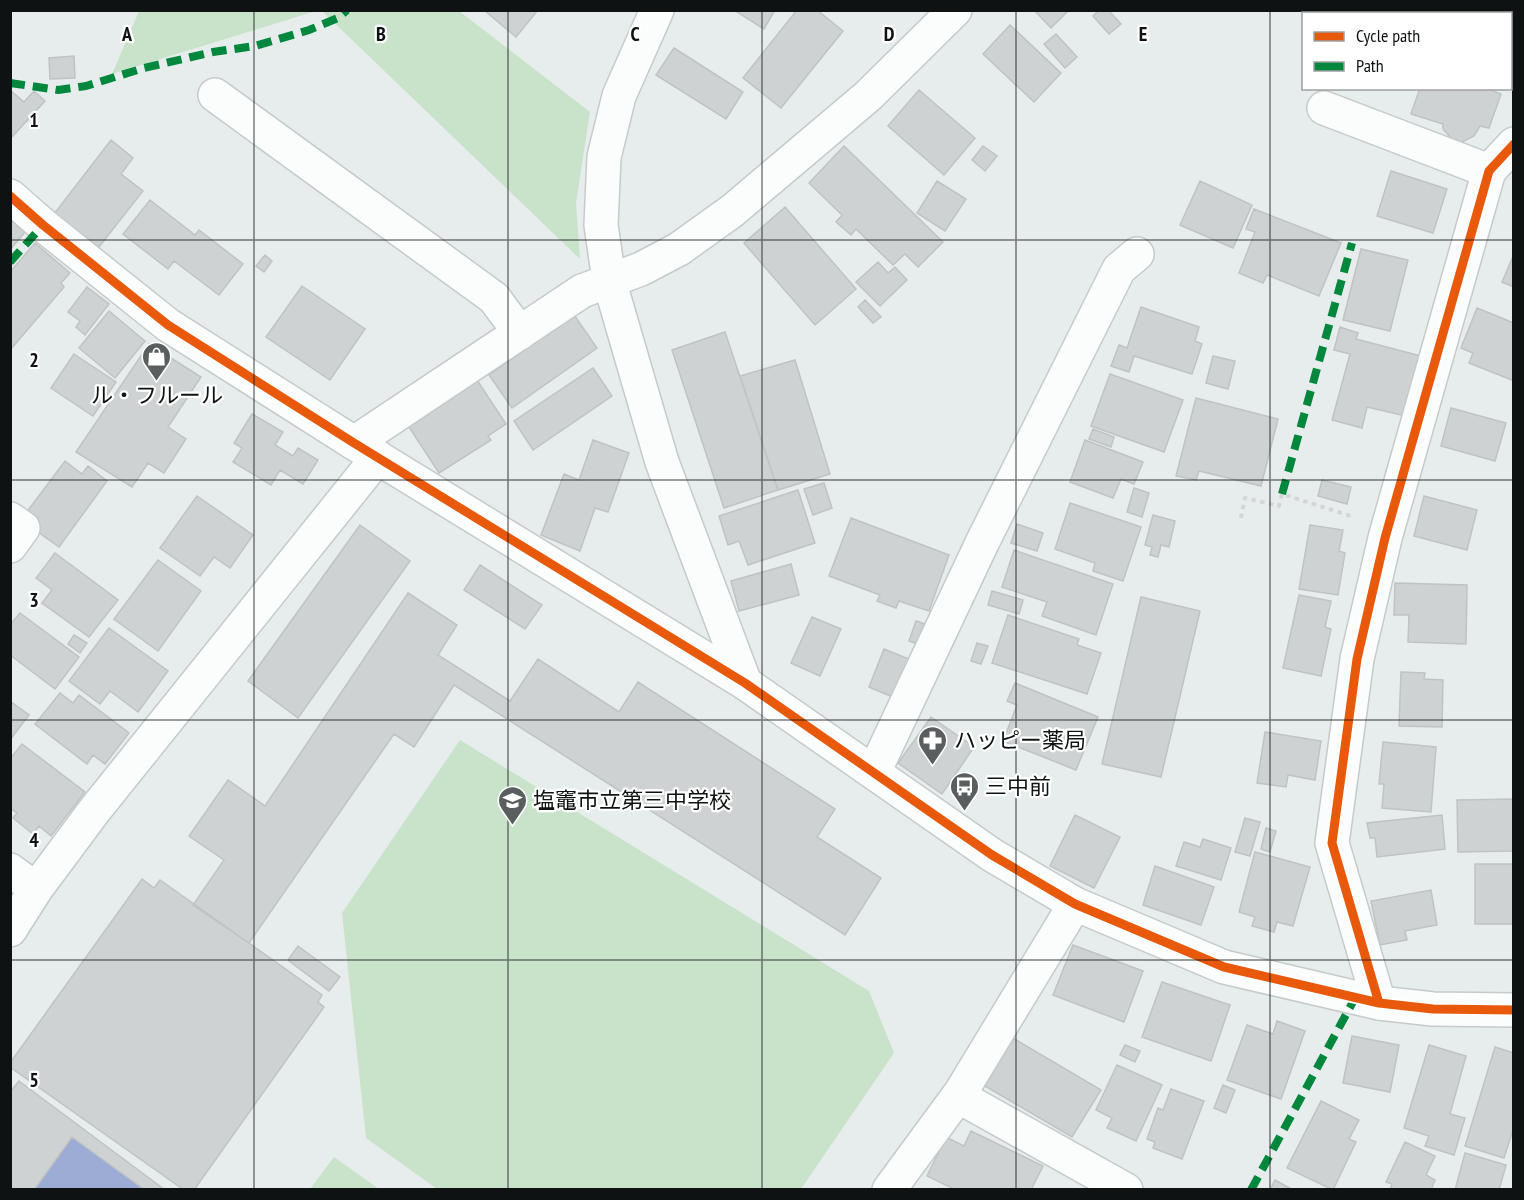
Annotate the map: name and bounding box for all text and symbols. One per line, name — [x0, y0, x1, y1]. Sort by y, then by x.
legend — [1302, 12, 1512, 90]
text: A — [121, 21, 133, 47]
text: B — [376, 21, 386, 47]
text: C — [630, 21, 640, 47]
text: D — [884, 21, 895, 47]
text: E — [1139, 21, 1147, 47]
text: Cycle path — [1356, 24, 1420, 47]
text: Path — [1356, 54, 1384, 77]
text: 1 — [29, 107, 39, 133]
shop icon: ル・フルール — [141, 340, 173, 382]
text: 2 — [29, 347, 39, 373]
place label: ル・フルール — [91, 381, 223, 409]
text: 3 — [29, 587, 39, 613]
pharmacy icon: ハッピー薬局 — [917, 724, 949, 766]
place label: ハッピー薬局 — [954, 726, 1086, 754]
bus stop icon: 三中前 — [948, 770, 980, 812]
place label: 三中前 — [985, 772, 1051, 800]
school or university icon: 塩竈市立第三中学校 — [496, 784, 528, 826]
place label: 塩竈市立第三中学校 — [533, 786, 731, 814]
text: 4 — [29, 827, 39, 853]
text: 5 — [29, 1067, 39, 1093]

